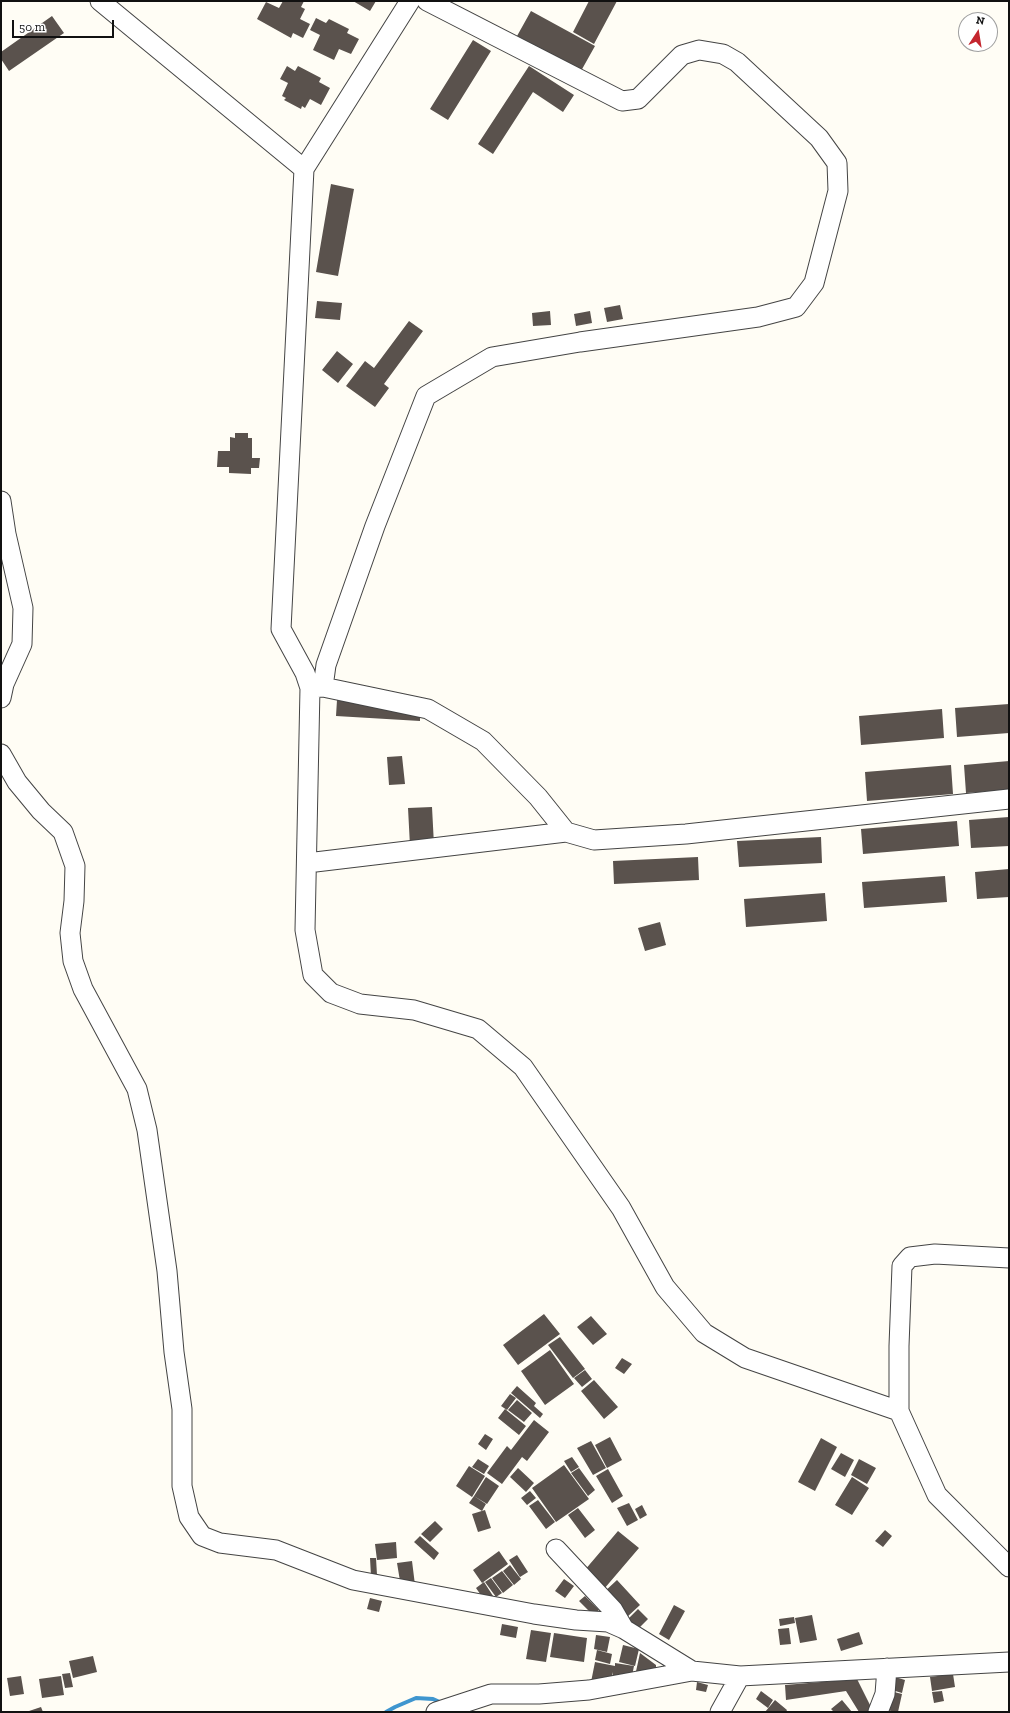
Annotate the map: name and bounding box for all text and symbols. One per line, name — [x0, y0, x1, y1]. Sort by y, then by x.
scale bar — [14, 12, 116, 38]
north arrow — [958, 12, 998, 52]
text: N — [975, 14, 986, 28]
text: 50 m — [19, 20, 45, 34]

